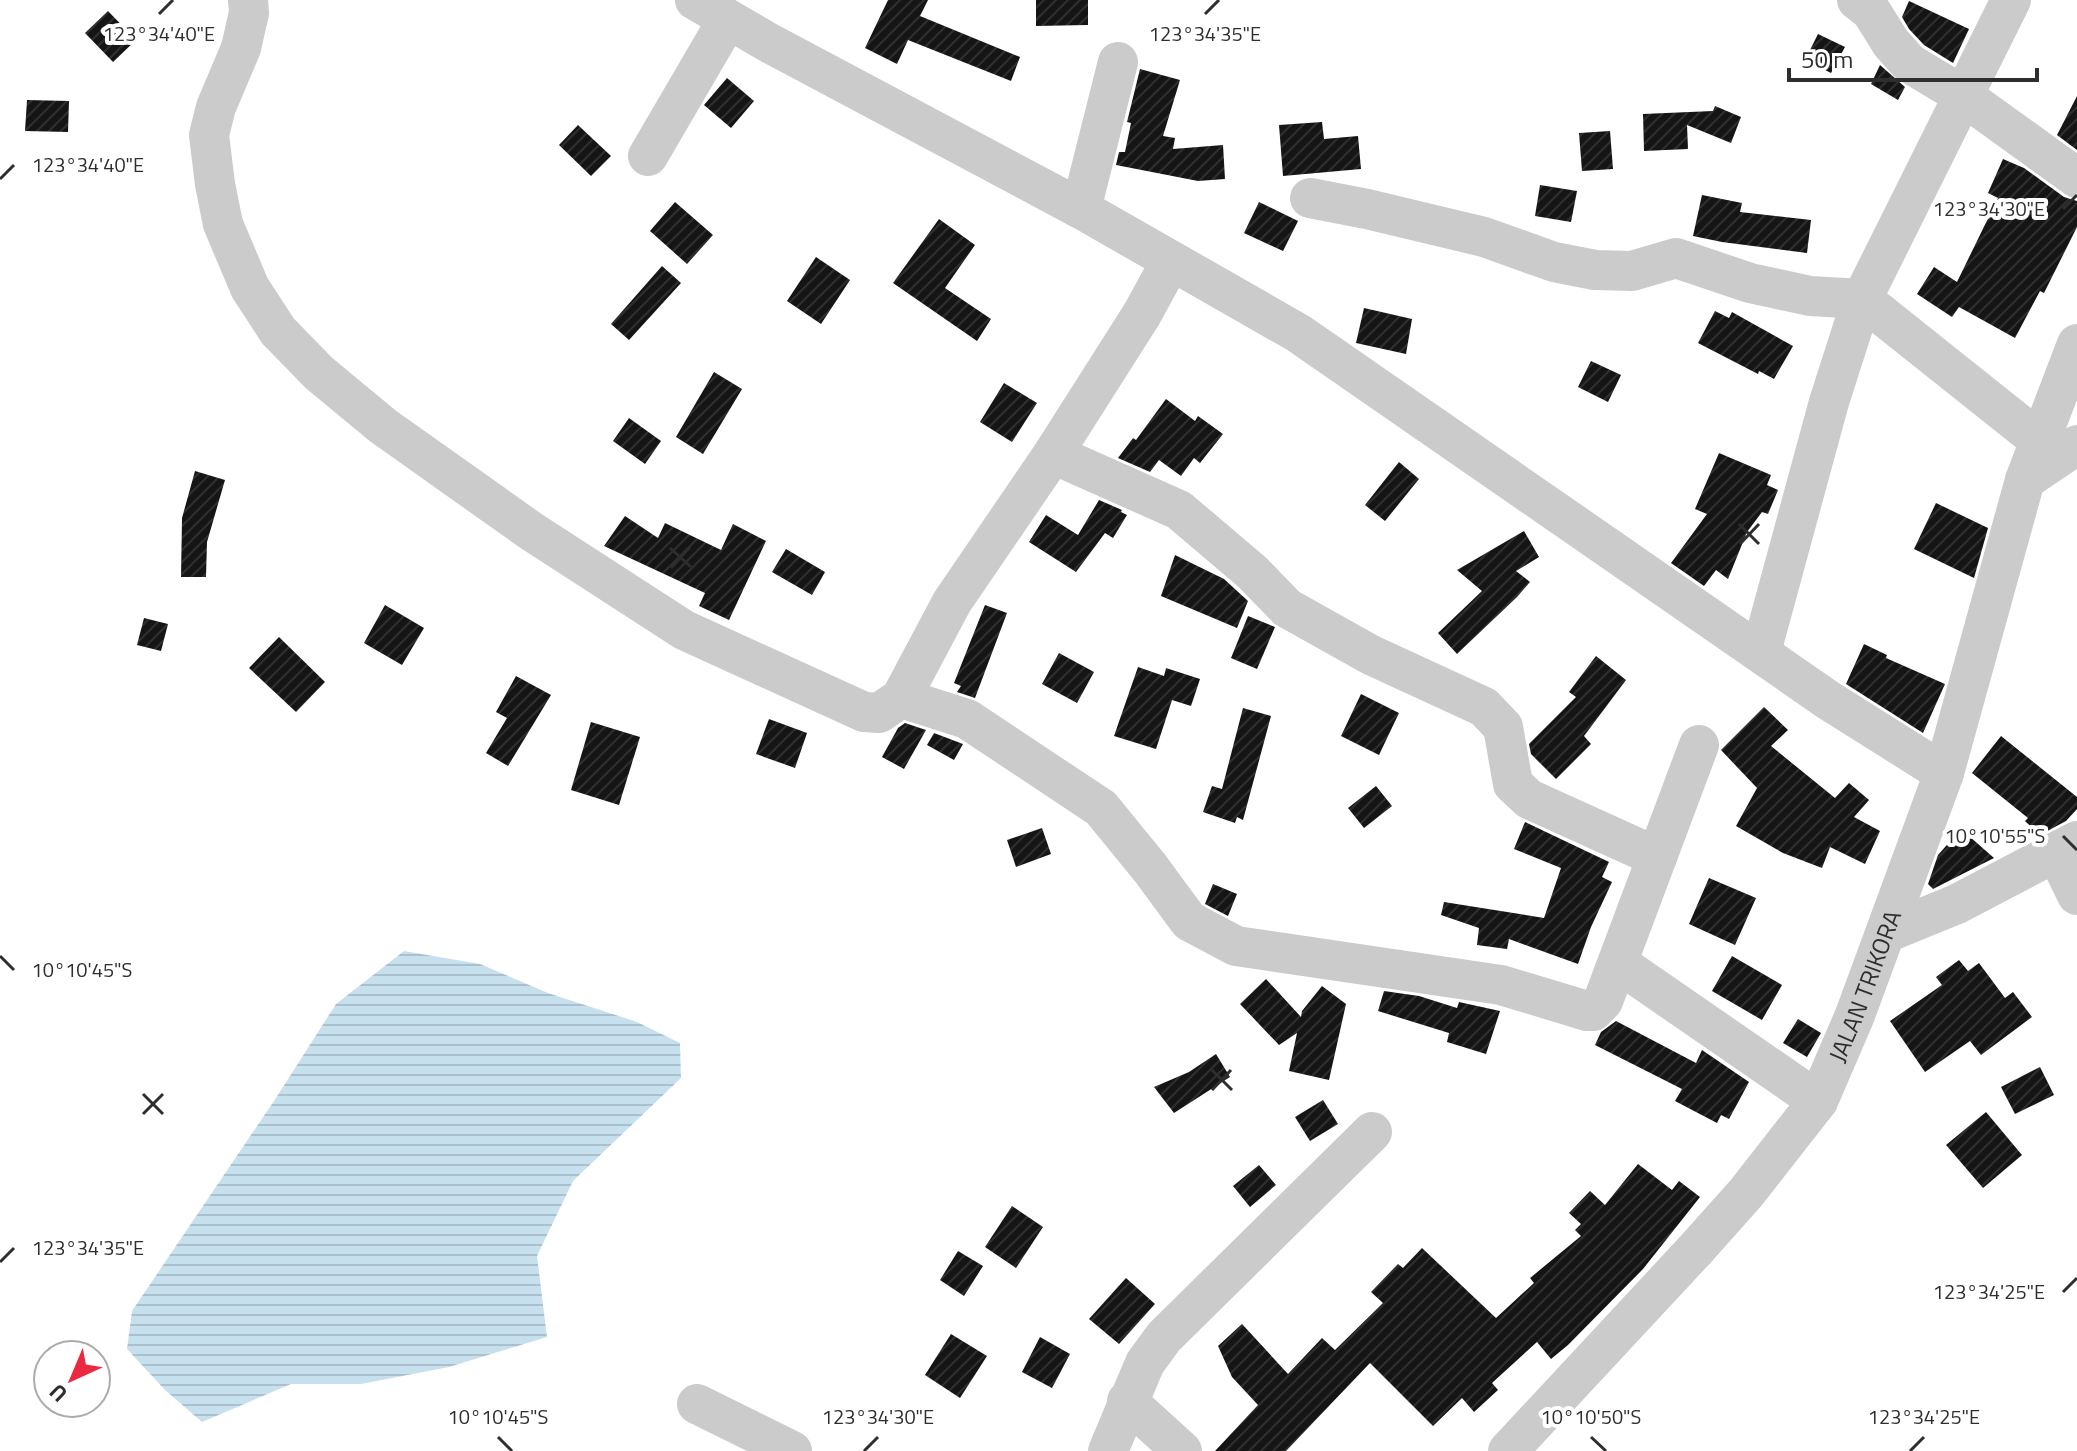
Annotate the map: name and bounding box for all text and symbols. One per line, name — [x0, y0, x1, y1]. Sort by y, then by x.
text: 123°34'40"E — [103, 18, 215, 49]
text: 123°34'35"E — [1149, 18, 1261, 49]
scale bar — [1789, 32, 2037, 82]
text: 50 m — [1801, 41, 1853, 77]
text: 123°34'40"E — [32, 149, 144, 180]
text: 123°34'30"E — [1933, 193, 2045, 224]
text: 10°10'55"S — [1945, 820, 2045, 851]
street label: JALAN TRIKORA — [1819, 905, 1910, 1068]
text: 10°10'45"S — [32, 954, 132, 985]
text: 123°34'35"E — [32, 1232, 144, 1263]
text: 123°34'25"E — [1933, 1276, 2045, 1307]
north arrow — [32, 1339, 112, 1419]
text: U — [41, 1376, 75, 1411]
text: 10°10'45"S — [448, 1401, 548, 1432]
text: 123°34'30"E — [822, 1401, 934, 1432]
text: 10°10'50"S — [1541, 1401, 1641, 1432]
text: 123°34'25"E — [1868, 1401, 1980, 1432]

